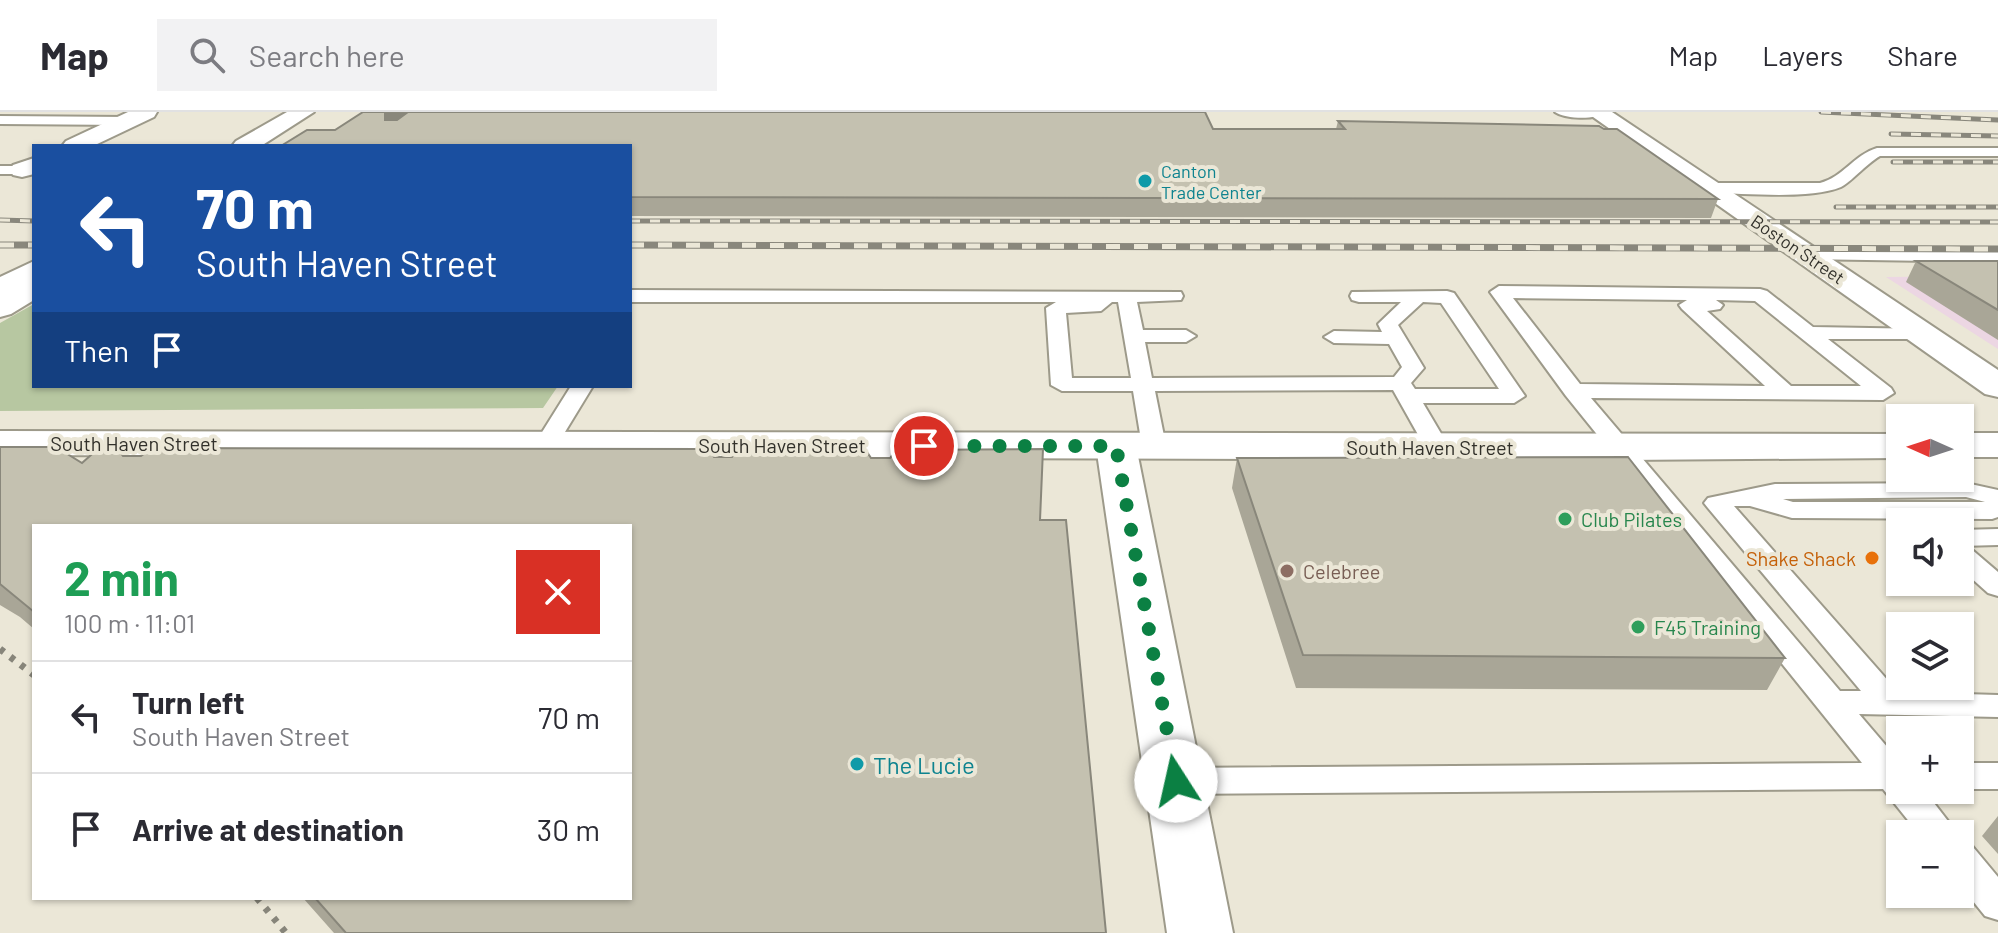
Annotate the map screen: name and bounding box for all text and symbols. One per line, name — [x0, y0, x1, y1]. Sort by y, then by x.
search box — [157, 19, 717, 91]
text: Map — [40, 32, 109, 78]
icon: search — [185, 33, 229, 77]
text: Search here — [249, 37, 405, 73]
text: Map — [1668, 38, 1718, 72]
text: Layers — [1762, 38, 1843, 72]
text: Share — [1887, 38, 1958, 72]
place label: Canton Trade Center — [1161, 160, 1262, 203]
marker: Canton Trade Center — [1136, 172, 1154, 190]
text: 70 m — [196, 173, 314, 240]
icon: left — [64, 176, 168, 280]
street label: Boston Street — [1747, 210, 1849, 288]
text: South Haven Street — [196, 241, 498, 284]
icon: arrive — [145, 328, 189, 372]
text: Then — [64, 332, 129, 368]
north arrow — [1886, 404, 1974, 492]
map controls — [1886, 404, 1974, 908]
pin — [890, 412, 958, 480]
icon: arrive — [902, 424, 946, 468]
street label: South Haven Street — [50, 431, 218, 455]
street label: South Haven Street — [698, 433, 866, 457]
street label: South Haven Street — [1346, 435, 1514, 459]
place label: Club Pilates — [1581, 507, 1682, 531]
button: sound — [1886, 508, 1974, 596]
marker: Club Pilates — [1556, 510, 1574, 528]
place label: Shake Shack — [1746, 546, 1856, 570]
text: 2 min — [64, 548, 179, 606]
marker: Shake Shack — [1863, 549, 1881, 567]
button: close — [516, 550, 600, 634]
place label: Celebree — [1303, 559, 1380, 583]
marker: Celebree — [1278, 562, 1296, 580]
text: 100 m · 11:01 — [64, 607, 195, 638]
button: layers — [1886, 612, 1974, 700]
place label: F45 Training — [1654, 615, 1761, 639]
marker: F45 Training — [1629, 618, 1647, 636]
text: Turn left — [132, 684, 245, 720]
icon: left — [64, 695, 108, 739]
text: 70 m — [538, 699, 600, 735]
button: + — [1886, 716, 1974, 804]
text: South Haven Street — [132, 720, 350, 751]
position arrow — [1134, 739, 1218, 823]
place label: The Lucie — [873, 750, 975, 779]
marker: The Lucie — [848, 755, 866, 773]
icon: arrive — [64, 807, 108, 851]
text: Arrive at destination — [132, 811, 404, 847]
text: 30 m — [537, 811, 600, 847]
button: − — [1886, 820, 1974, 908]

